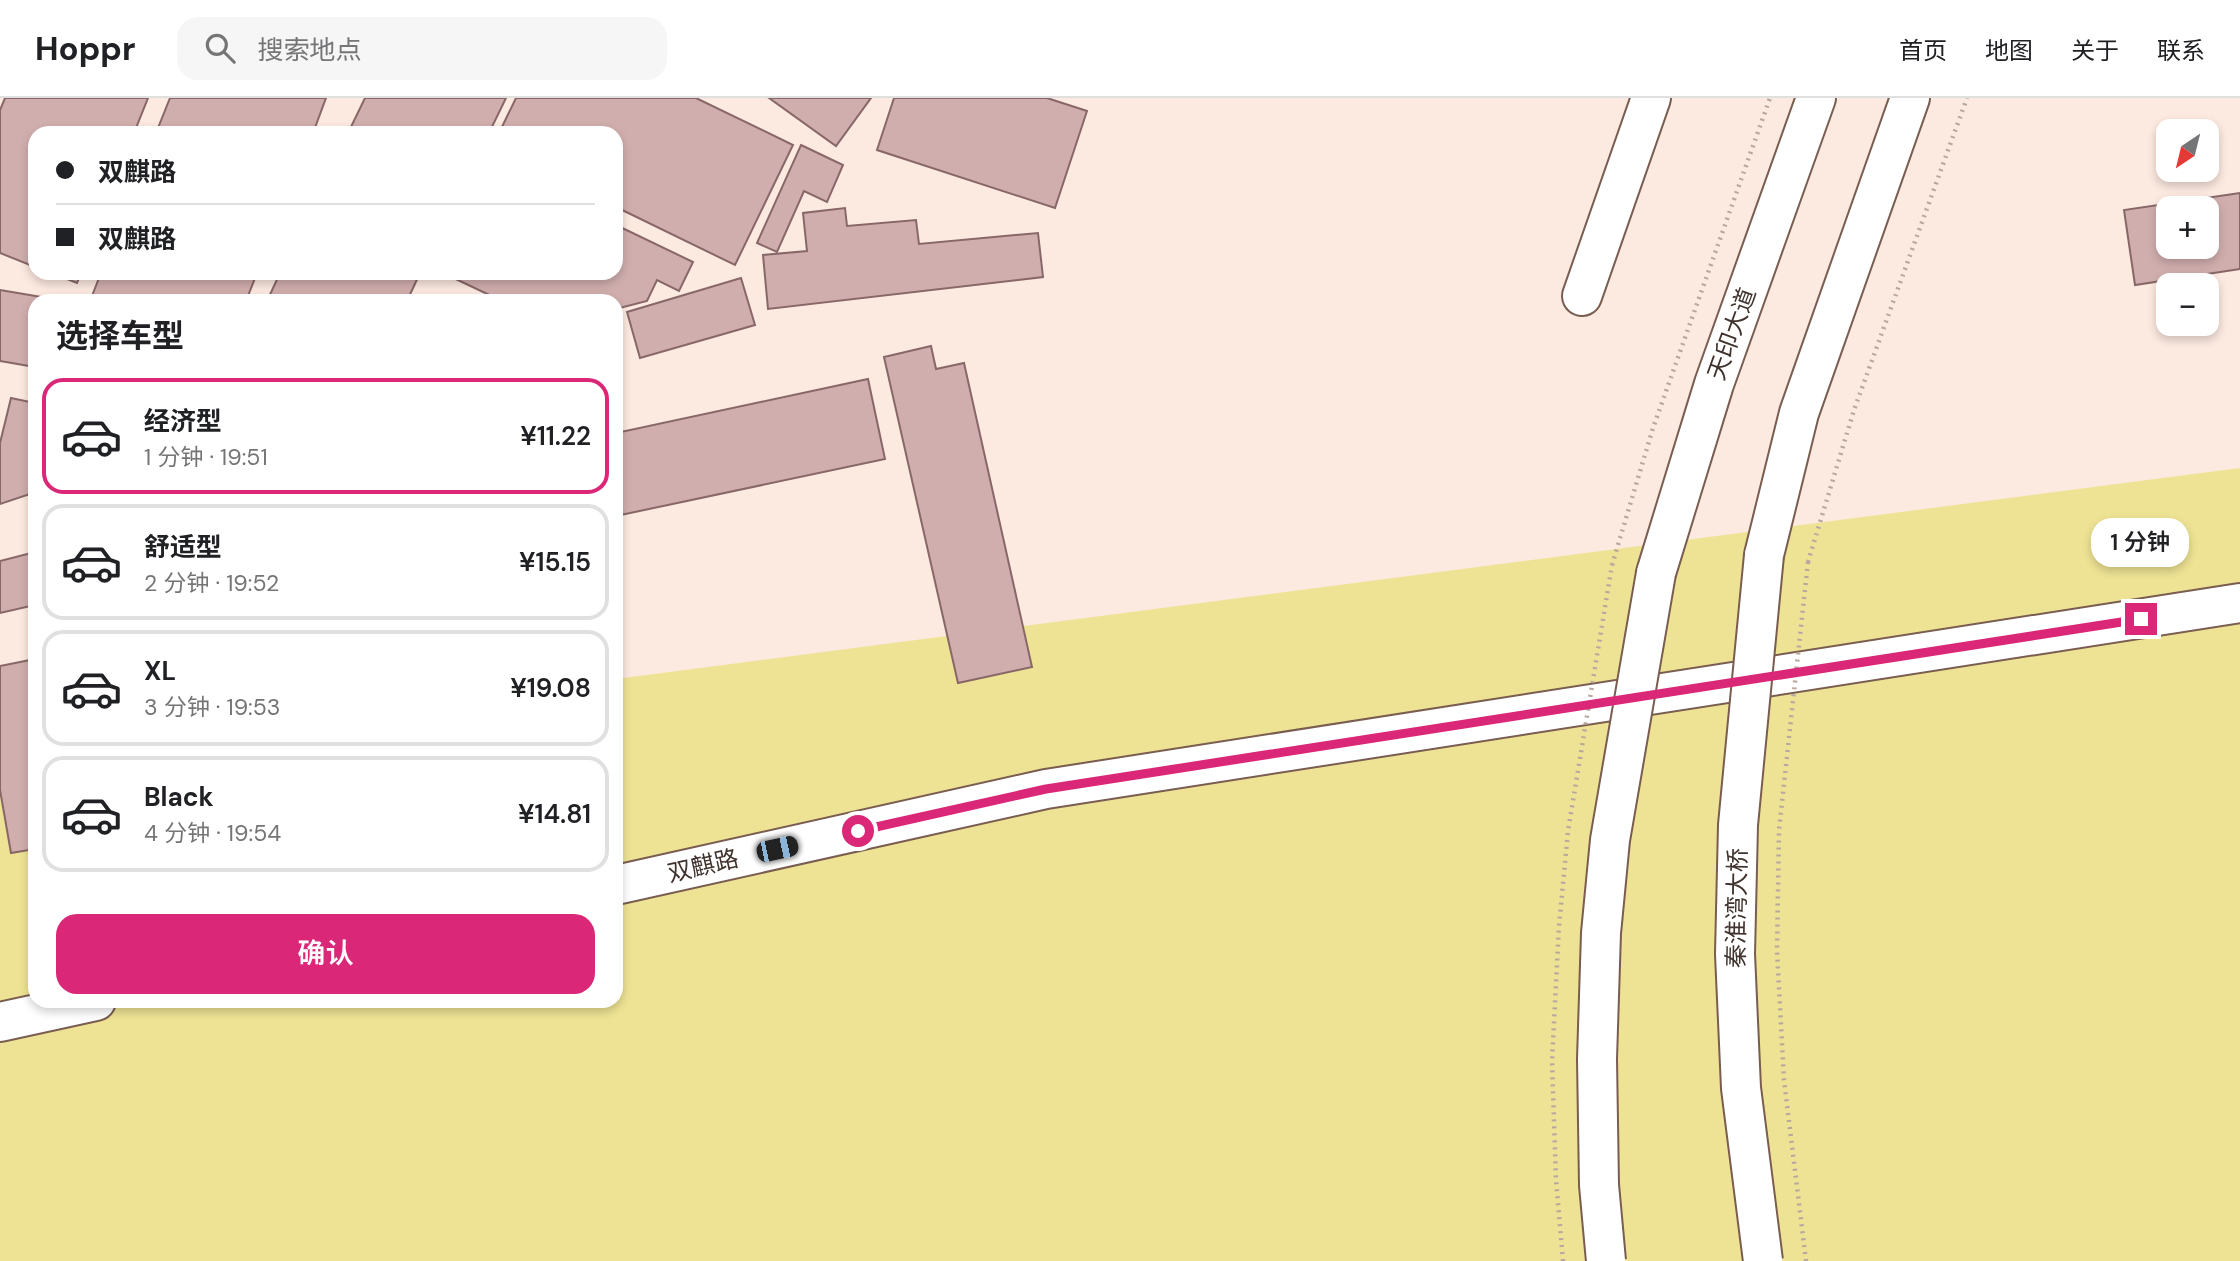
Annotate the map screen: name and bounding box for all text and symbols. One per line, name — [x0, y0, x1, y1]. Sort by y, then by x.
search box — [177, 17, 667, 80]
text: Hoppr — [35, 27, 135, 70]
icon: search — [201, 29, 239, 67]
text: 搜索地点 — [257, 33, 361, 67]
text: 首页 — [1899, 35, 1947, 66]
text: 地图 — [1985, 35, 2033, 66]
text: 关于 — [2071, 35, 2119, 66]
text: 联系 — [2157, 35, 2205, 66]
north arrow — [2156, 119, 2219, 182]
map controls — [2156, 119, 2219, 336]
text: 双麒路 — [98, 155, 176, 189]
button: + — [2156, 196, 2219, 259]
text: 双麒路 — [98, 222, 176, 256]
button: − — [2156, 273, 2219, 336]
street label: 天印大道 — [1701, 283, 1763, 384]
text: 选择车型 — [56, 315, 184, 357]
text: 经济型 — [144, 404, 222, 438]
icon: car — [60, 405, 123, 468]
text: ¥11.22 — [520, 419, 591, 453]
text: 1 分钟 · 19:51 — [144, 442, 268, 472]
callout: 1 分钟 — [2092, 518, 2190, 566]
text: 1 分钟 — [2110, 527, 2170, 557]
text: 舒适型 — [144, 530, 222, 564]
icon: car — [60, 531, 123, 594]
text: ¥15.15 — [519, 545, 591, 579]
text: 2 分钟 · 19:52 — [144, 568, 279, 598]
route end — [2125, 603, 2157, 635]
text: XL — [144, 654, 176, 688]
icon: car — [60, 657, 123, 720]
text: ¥19.08 — [510, 671, 591, 705]
text: 3 分钟 · 19:53 — [144, 692, 280, 722]
text: Black — [144, 780, 214, 814]
icon: car — [60, 783, 123, 846]
text: ¥14.81 — [518, 797, 591, 831]
route start — [842, 815, 874, 847]
text: 4 分钟 · 19:54 — [144, 818, 281, 848]
car — [755, 834, 800, 864]
street label: 双麒路 — [664, 842, 741, 889]
street label: 秦淮湾大桥 — [1720, 848, 1753, 968]
button: 确认 — [56, 914, 595, 994]

